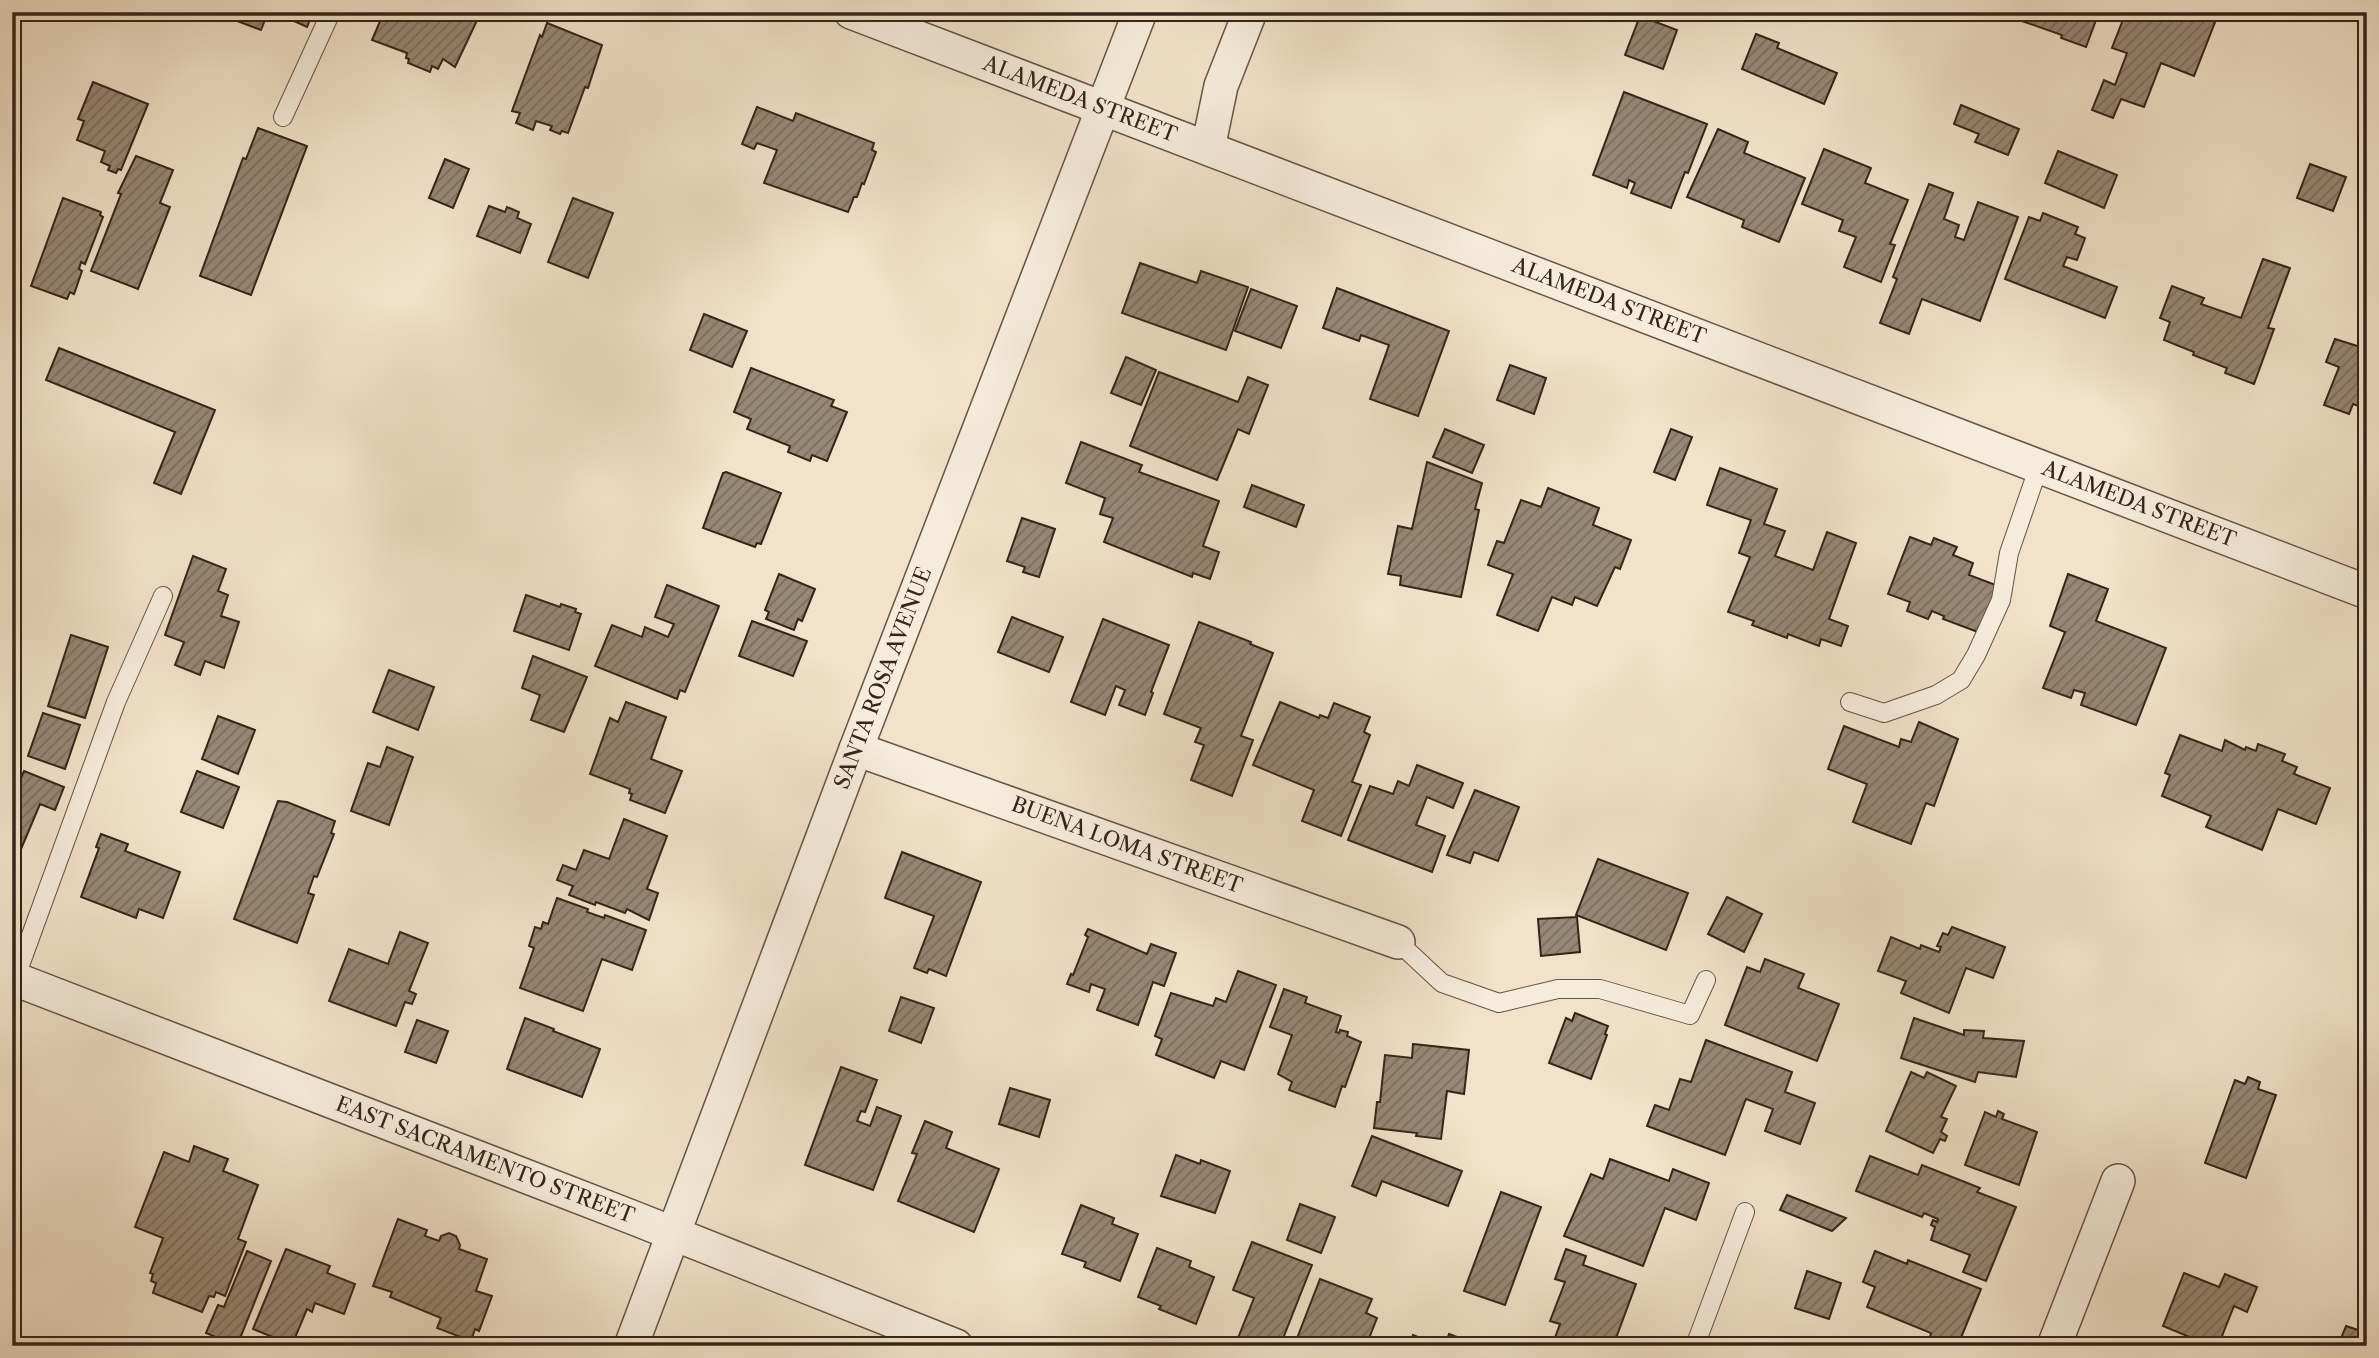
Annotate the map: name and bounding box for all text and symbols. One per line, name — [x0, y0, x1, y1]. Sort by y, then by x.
street label: ALAMEDA STREET — [979, 50, 1181, 147]
street label: ALAMEDA STREET — [1508, 252, 1710, 349]
street label: ALAMEDA STREET — [2038, 455, 2240, 552]
street label: SANTA ROSA AVENUE — [829, 563, 936, 792]
street label: BUENA LOMA STREET — [1008, 791, 1246, 898]
street label: EAST SACRAMENTO STREET — [332, 1091, 638, 1228]

